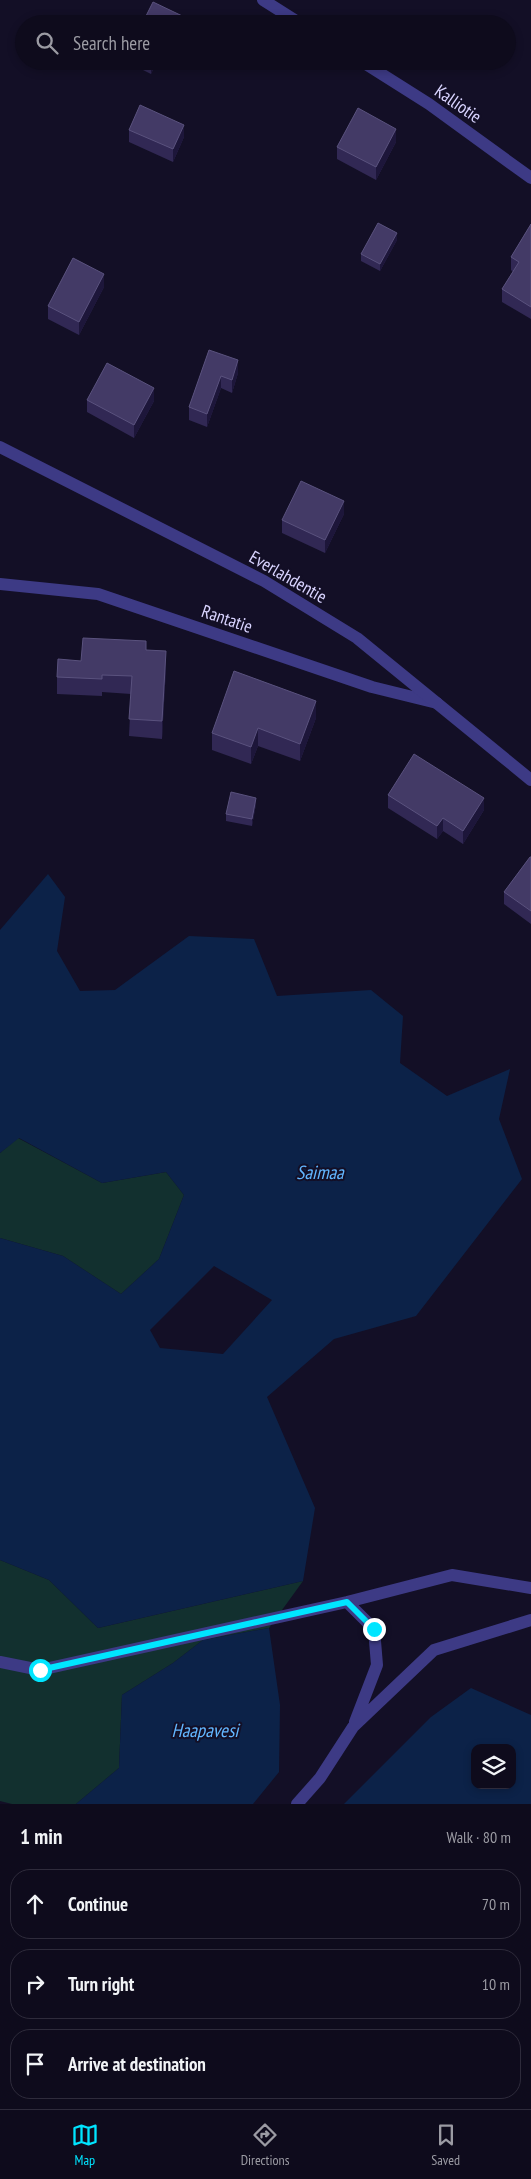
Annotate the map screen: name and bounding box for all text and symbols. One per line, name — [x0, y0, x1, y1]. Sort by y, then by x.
search box — [15, 15, 516, 70]
icon: search — [33, 29, 61, 57]
text: Search here — [73, 31, 150, 55]
street label: Kalliotie — [430, 79, 486, 128]
street label: Everlahdentie — [245, 545, 331, 608]
street label: Rantatie — [199, 599, 256, 638]
water label: Saimaa — [296, 1160, 345, 1184]
route end — [363, 1618, 386, 1641]
route start — [29, 1659, 52, 1682]
water label: Haapavesi — [171, 1718, 241, 1742]
map controls — [471, 1744, 516, 1789]
button: layers — [471, 1744, 516, 1789]
text: 1 min — [20, 1823, 62, 1850]
text: Walk · 80 m — [446, 1827, 511, 1847]
icon: ahead — [21, 1890, 49, 1918]
text: Continue — [68, 1892, 128, 1916]
text: 70 m — [482, 1894, 510, 1914]
icon: right — [21, 1970, 49, 1998]
text: Turn right — [68, 1972, 134, 1996]
text: 10 m — [482, 1974, 510, 1994]
icon: arrive — [21, 2050, 49, 2078]
text: Arrive at destination — [68, 2052, 206, 2076]
tab: Map — [71, 2121, 99, 2169]
tab: Directions — [241, 2121, 289, 2169]
tab: Saved — [431, 2121, 460, 2169]

